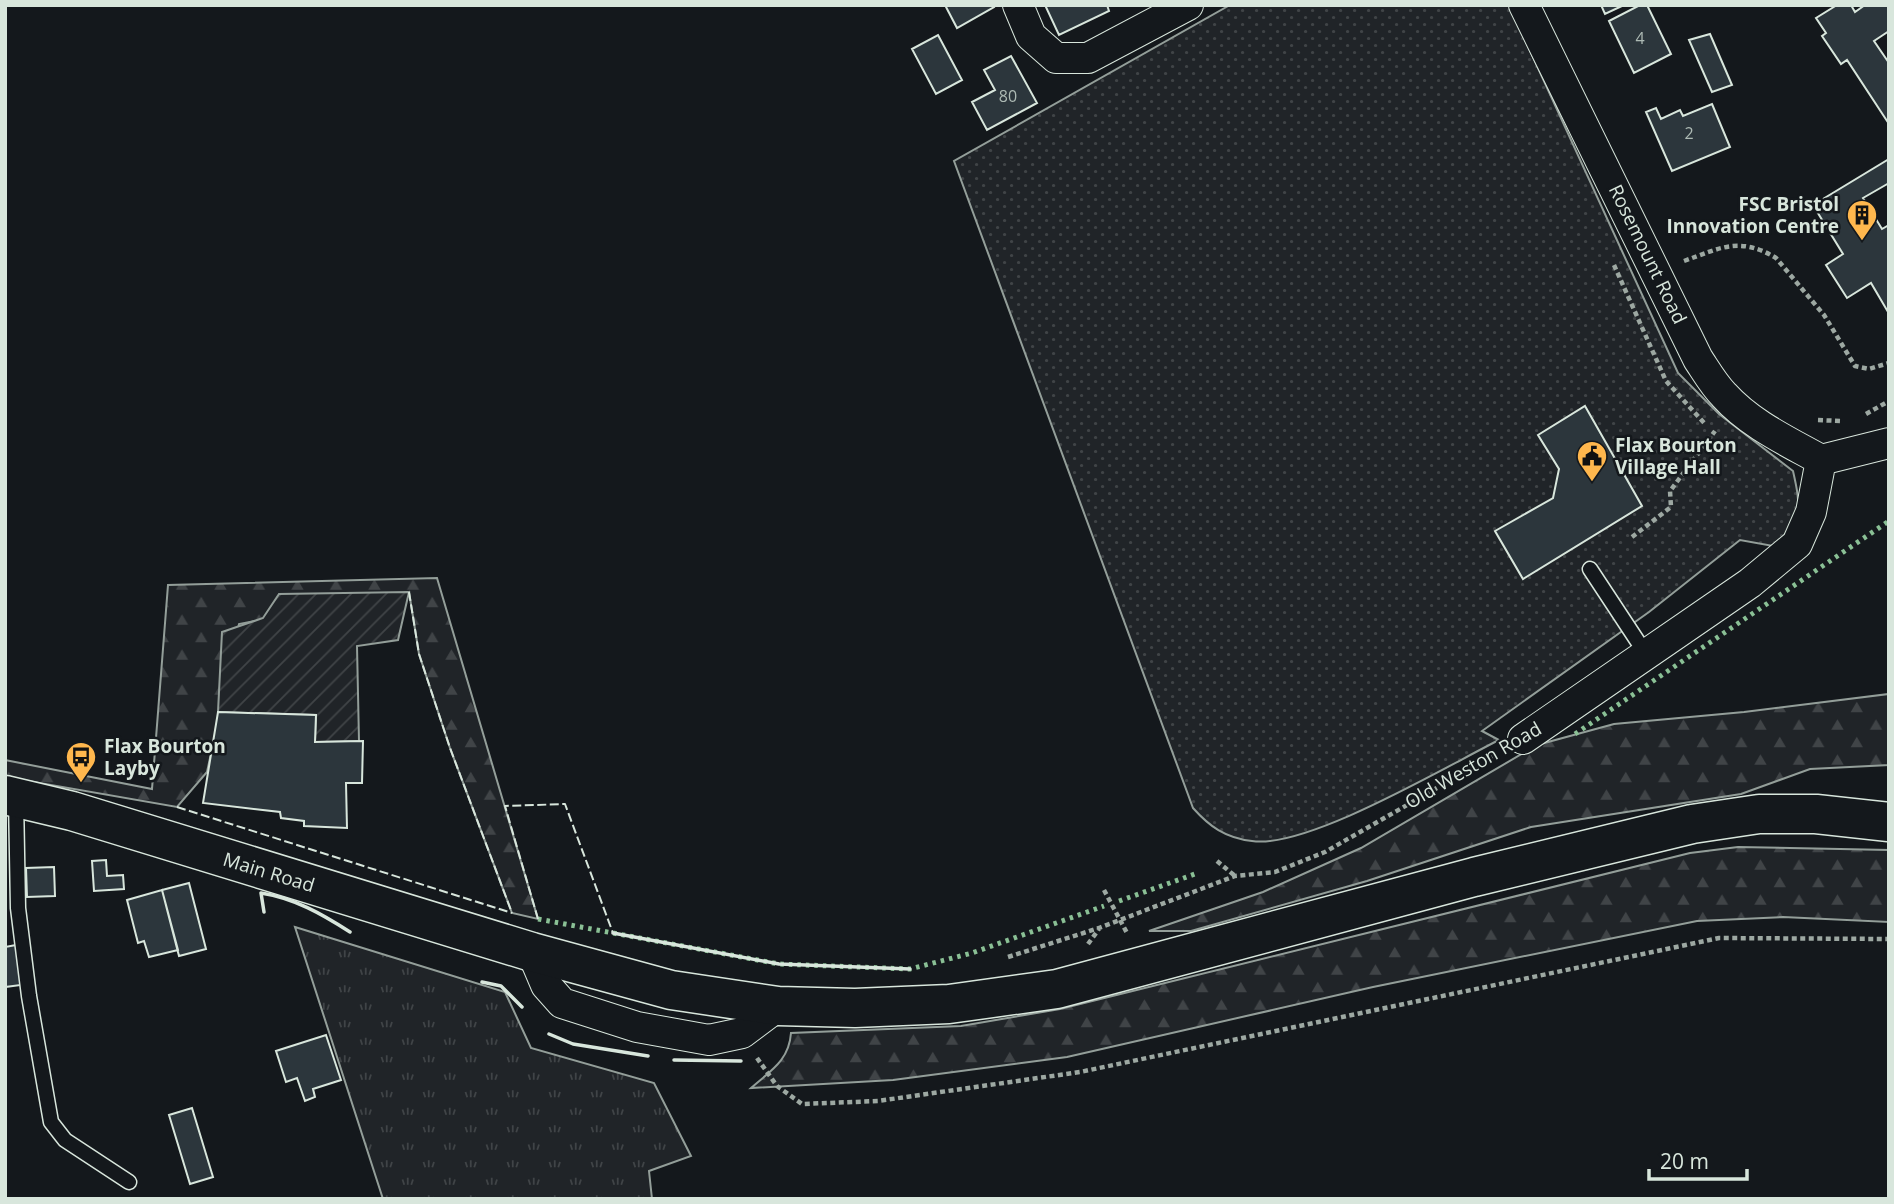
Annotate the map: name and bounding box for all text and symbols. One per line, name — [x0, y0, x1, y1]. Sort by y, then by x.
house number: 4 — [1635, 27, 1645, 49]
house number: 80 — [999, 85, 1017, 107]
house number: 2 — [1684, 122, 1694, 144]
street label: Rosemount Road — [1603, 180, 1693, 328]
place label: FSC Bristol Innovation Centre — [1667, 191, 1839, 239]
building icon: FSC Bristol Innovation Centre — [1845, 198, 1879, 242]
place label: Flax Bourton Village Hall — [1615, 432, 1737, 480]
public building icon: Flax Bourton Village Hall — [1575, 439, 1609, 483]
street label: Old Weston Road — [1400, 715, 1546, 815]
place label: Flax Bourton Layby — [104, 733, 226, 781]
bus stop icon: Flax Bourton Layby — [64, 740, 98, 784]
street label: Main Road — [220, 846, 318, 898]
scale bar — [1649, 1138, 1747, 1182]
text: 20 m — [1660, 1147, 1709, 1175]

